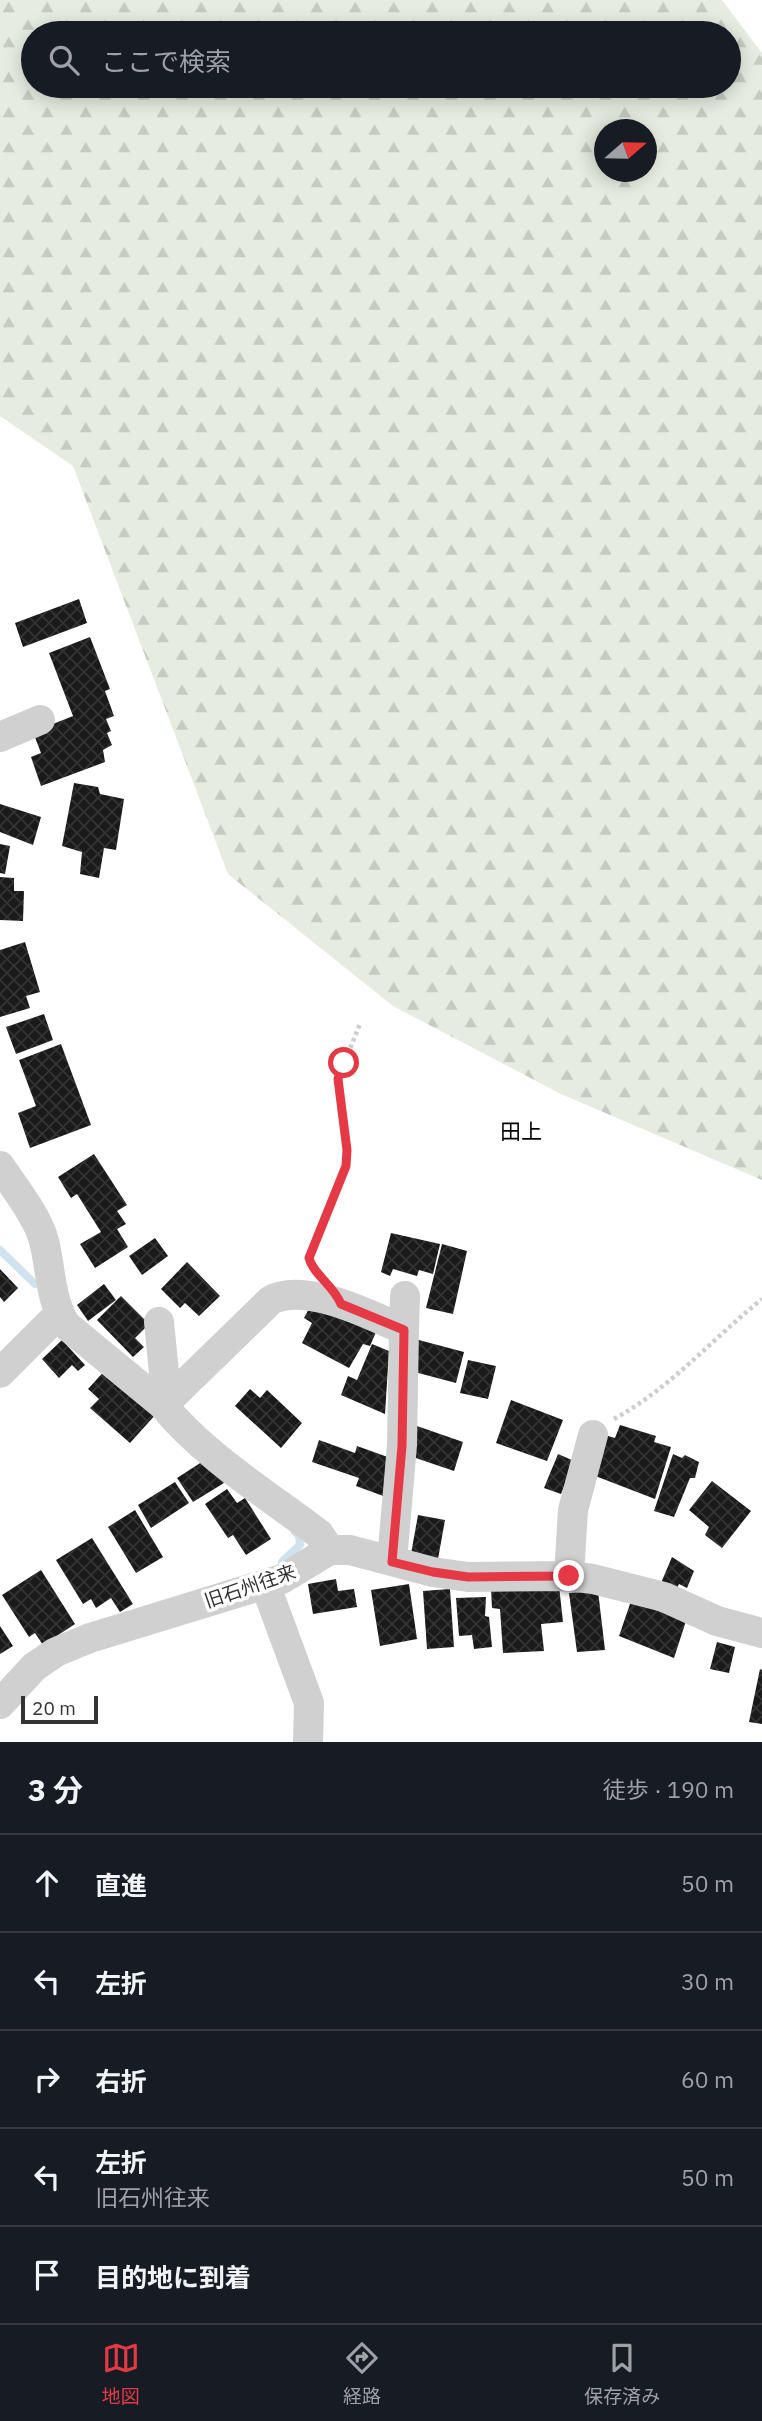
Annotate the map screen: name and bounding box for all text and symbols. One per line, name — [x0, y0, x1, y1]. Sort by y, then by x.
search box — [21, 21, 741, 98]
icon: search — [45, 41, 83, 79]
text: ここで検索 — [101, 44, 231, 78]
north arrow — [594, 119, 657, 182]
route start — [328, 1047, 359, 1078]
district label: 田上 — [500, 1117, 542, 1145]
street label: 旧石州往来 — [201, 1559, 299, 1613]
route end — [553, 1560, 584, 1591]
scale bar — [21, 1693, 98, 1725]
text: 20 m — [32, 1696, 76, 1720]
text: 3 分 — [28, 1770, 83, 1809]
text: 徒歩 · 190 m — [603, 1774, 734, 1804]
icon: ahead — [28, 1864, 66, 1902]
text: 直進 — [95, 1868, 147, 1902]
text: 50 m — [681, 1868, 734, 1898]
icon: left — [28, 1962, 66, 2000]
text: 左折 — [95, 1966, 147, 2000]
text: 30 m — [681, 1966, 734, 1996]
icon: right — [28, 2060, 66, 2098]
text: 右折 — [95, 2064, 147, 2098]
text: 60 m — [681, 2064, 734, 2094]
text: 左折 — [95, 2145, 147, 2179]
icon: left — [28, 2158, 66, 2196]
text: 50 m — [681, 2162, 734, 2192]
text: 旧石州往来 — [95, 2182, 210, 2212]
icon: arrive — [28, 2256, 66, 2294]
text: 目的地に到着 — [95, 2260, 251, 2294]
tab: 地図 — [102, 2339, 140, 2408]
tab: 経路 — [343, 2339, 381, 2408]
tab: 保存済み — [584, 2339, 660, 2408]

